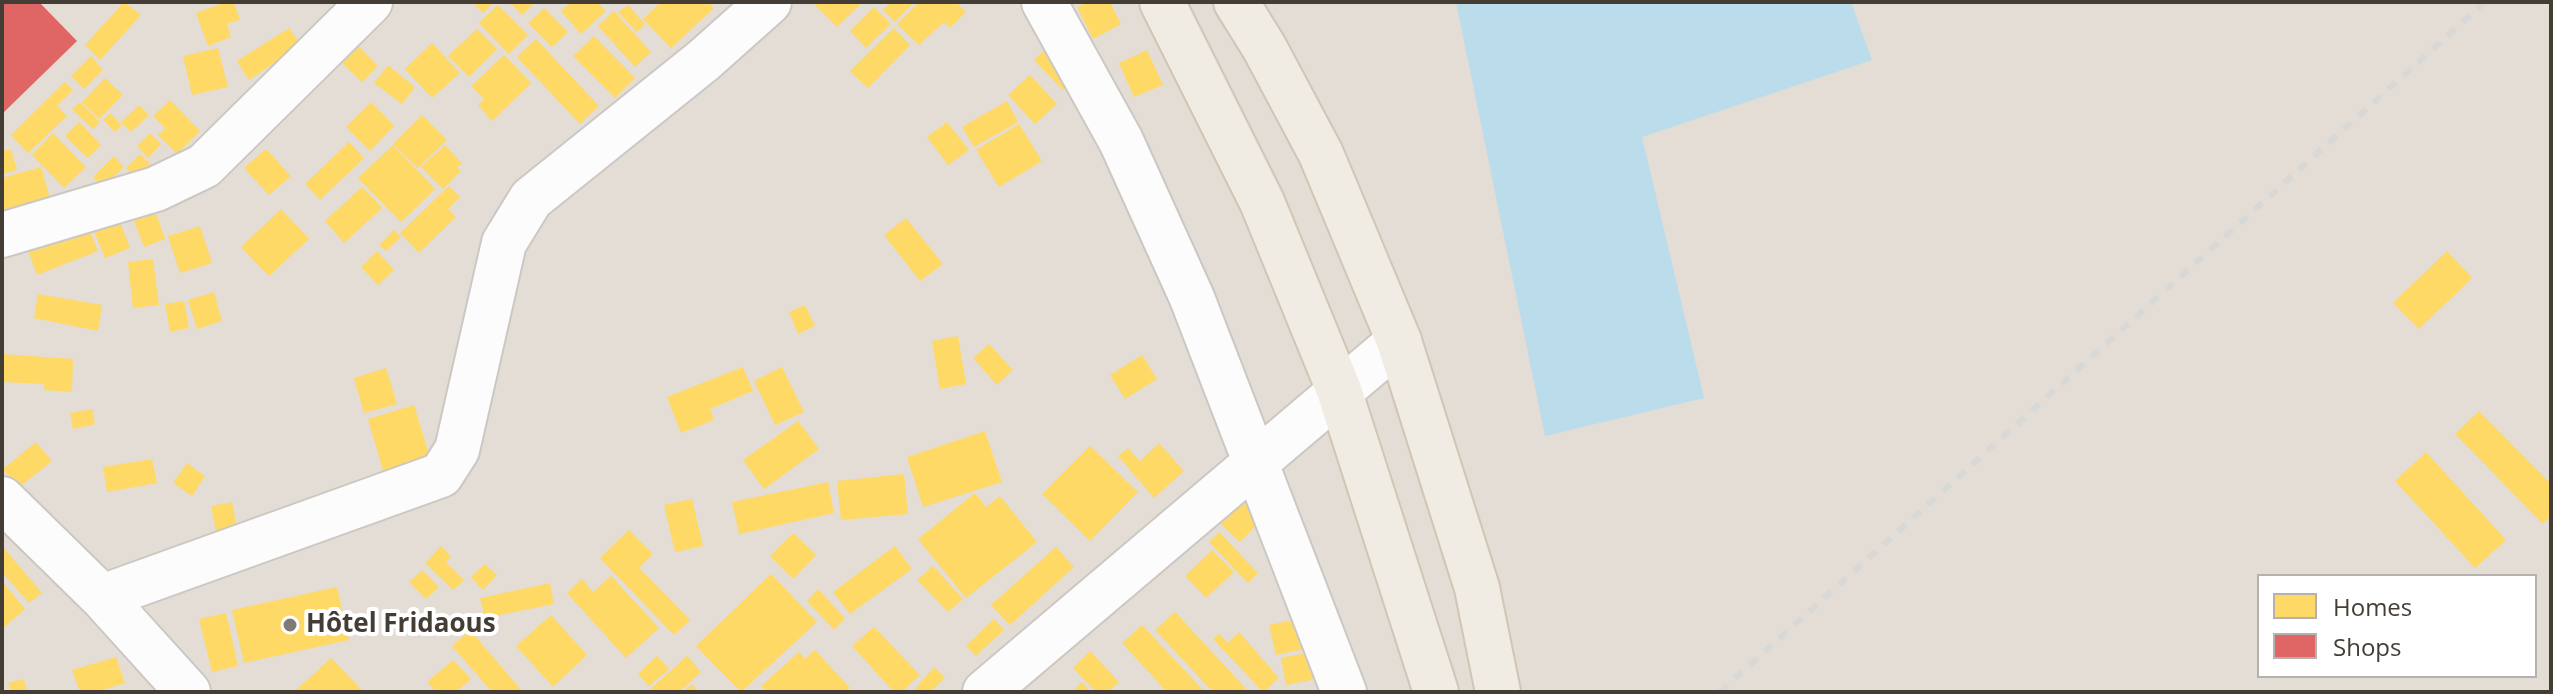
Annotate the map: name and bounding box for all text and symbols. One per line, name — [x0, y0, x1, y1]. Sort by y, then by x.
legend — [2257, 574, 2537, 678]
text: Homes — [2333, 590, 2412, 623]
place label: Hôtel Fridaous — [306, 609, 496, 641]
marker: Hôtel Fridaous — [281, 616, 299, 634]
text: Shops — [2333, 630, 2401, 663]

